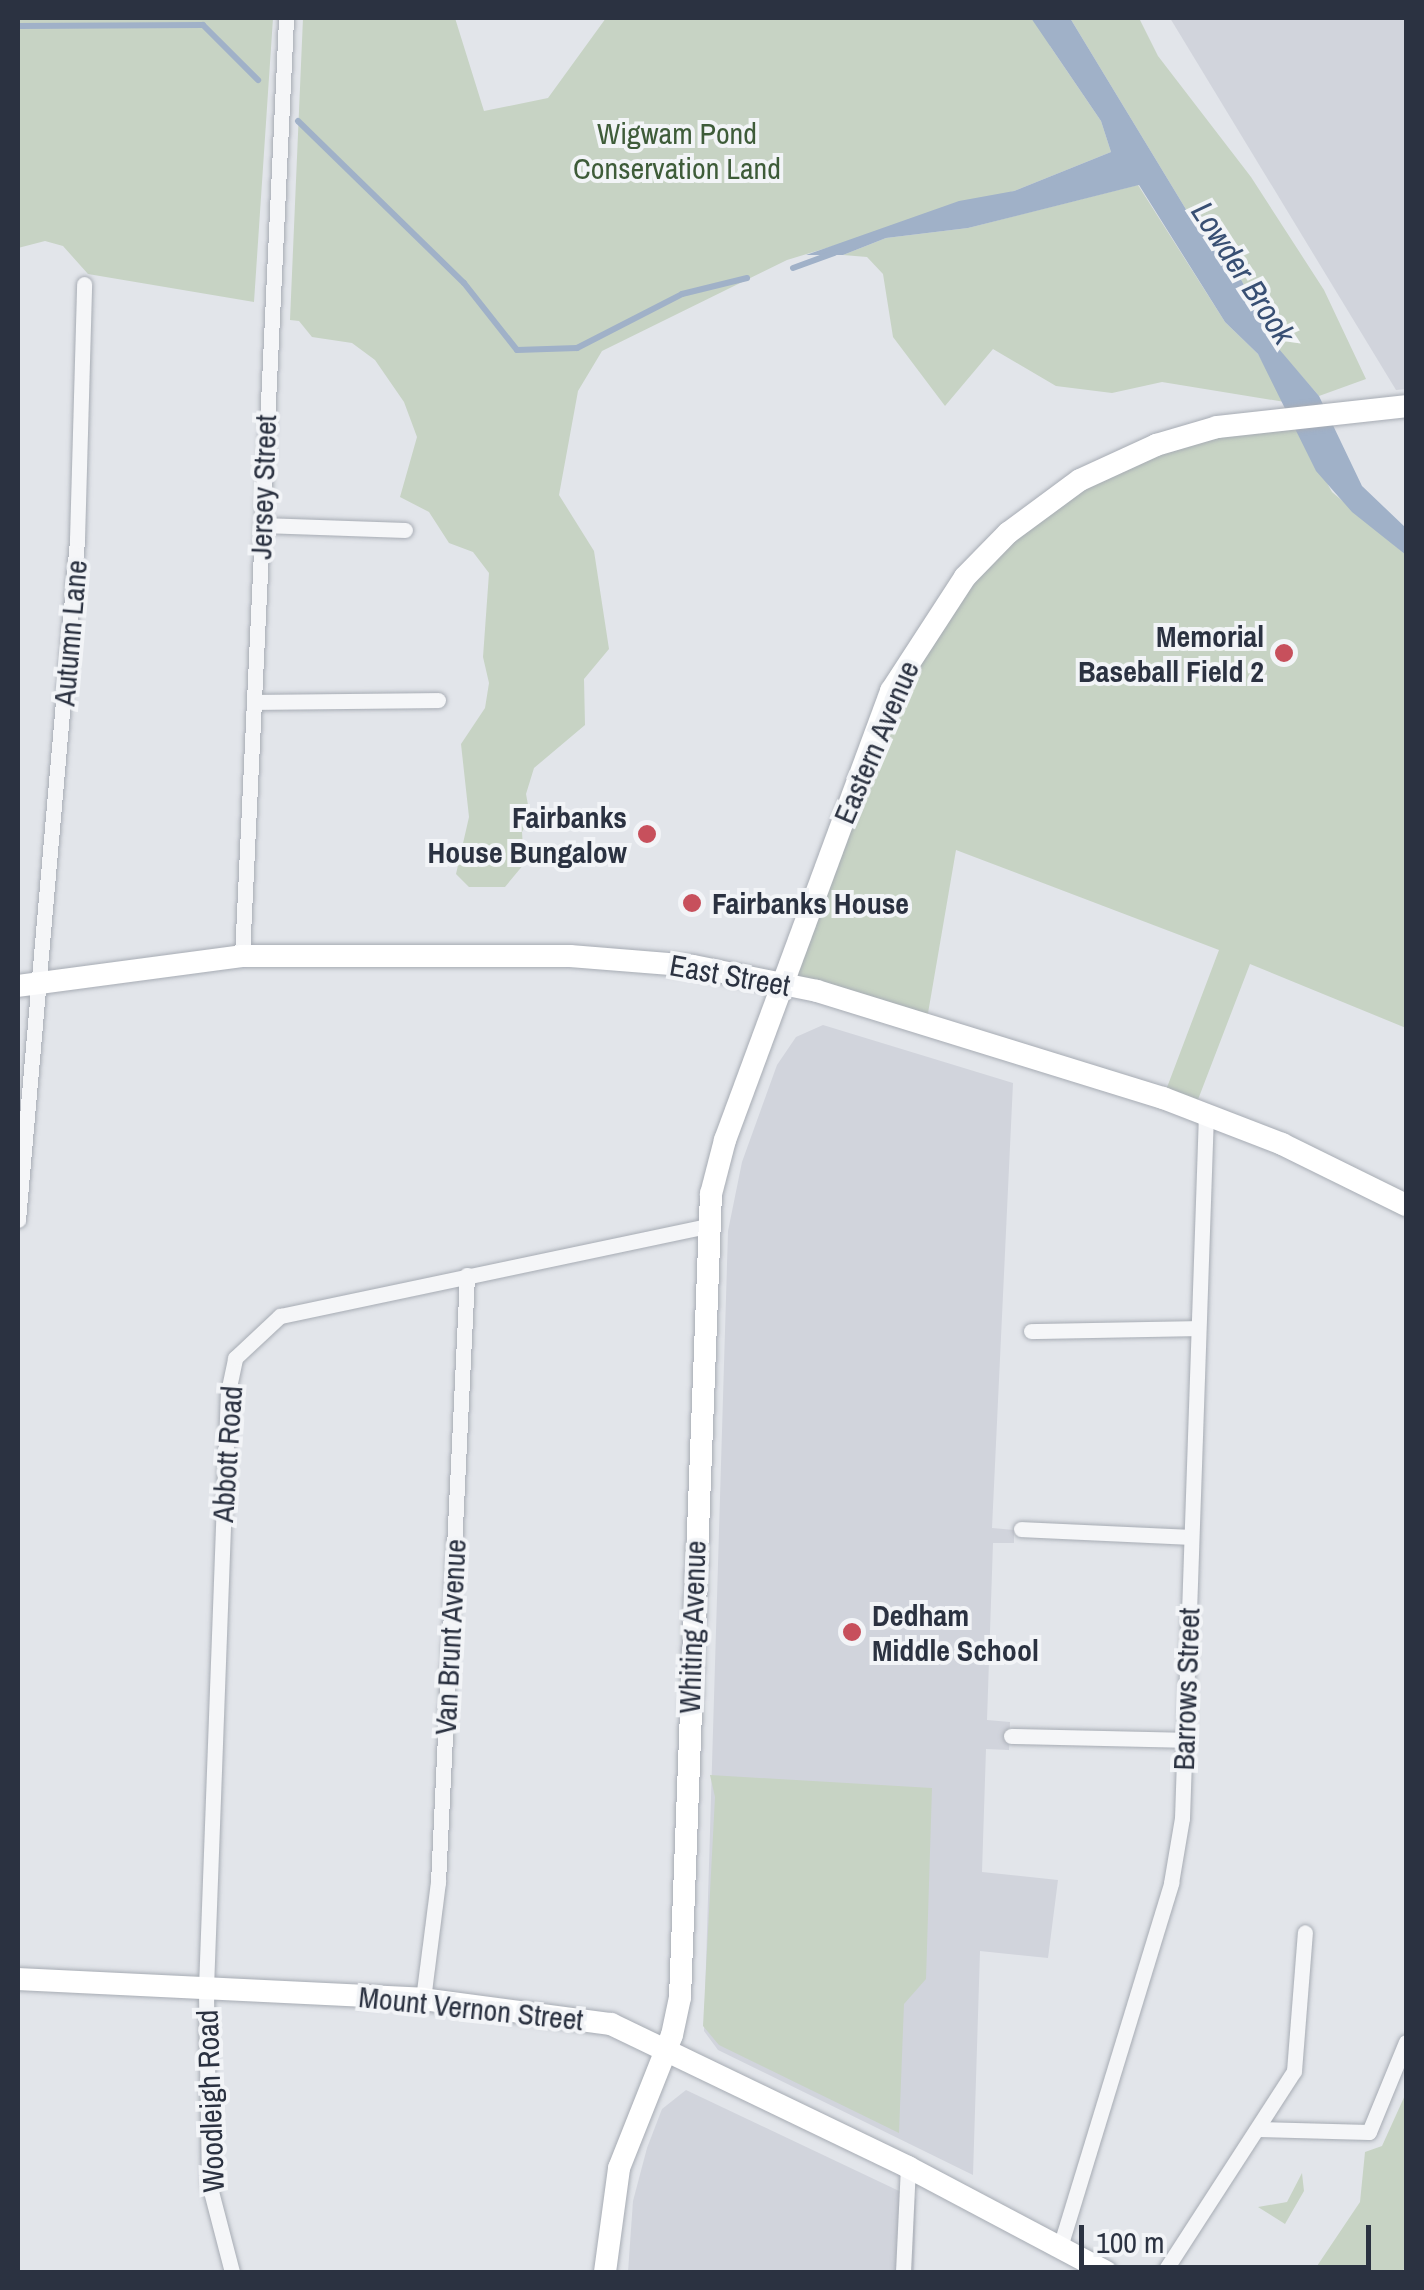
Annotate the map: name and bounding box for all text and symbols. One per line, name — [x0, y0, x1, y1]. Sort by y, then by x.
park label: Wigwam Pond Conservation Land — [573, 115, 781, 186]
water label: Lowder Brook — [1183, 195, 1303, 351]
street label: Jersey Street — [242, 414, 284, 560]
street label: Autumn Lane — [46, 559, 94, 707]
place label: Memorial Baseball Field 2 — [1078, 618, 1264, 688]
marker: Memorial Baseball Field 2 — [1273, 642, 1295, 664]
street label: Eastern Avenue — [825, 655, 927, 829]
place label: Fairbanks House Bungalow — [427, 799, 627, 870]
marker: Fairbanks House Bungalow — [636, 823, 658, 845]
place label: Fairbanks House — [712, 885, 909, 921]
marker: Fairbanks House — [681, 892, 703, 914]
street label: East Street — [667, 947, 793, 1003]
street label: Abbott Road — [204, 1385, 250, 1523]
street label: Van Brunt Avenue — [427, 1537, 473, 1737]
street label: Whiting Avenue — [671, 1539, 713, 1715]
place label: Dedham Middle School — [872, 1597, 1039, 1668]
street label: Barrows Street — [1165, 1607, 1207, 1771]
marker: Dedham Middle School — [841, 1621, 863, 1643]
street label: Mount Vernon Street — [357, 1978, 585, 2038]
street label: Woodleigh Road — [189, 2009, 231, 2193]
scale bar — [1084, 2205, 1376, 2267]
text: 100 m — [1096, 2222, 1164, 2262]

